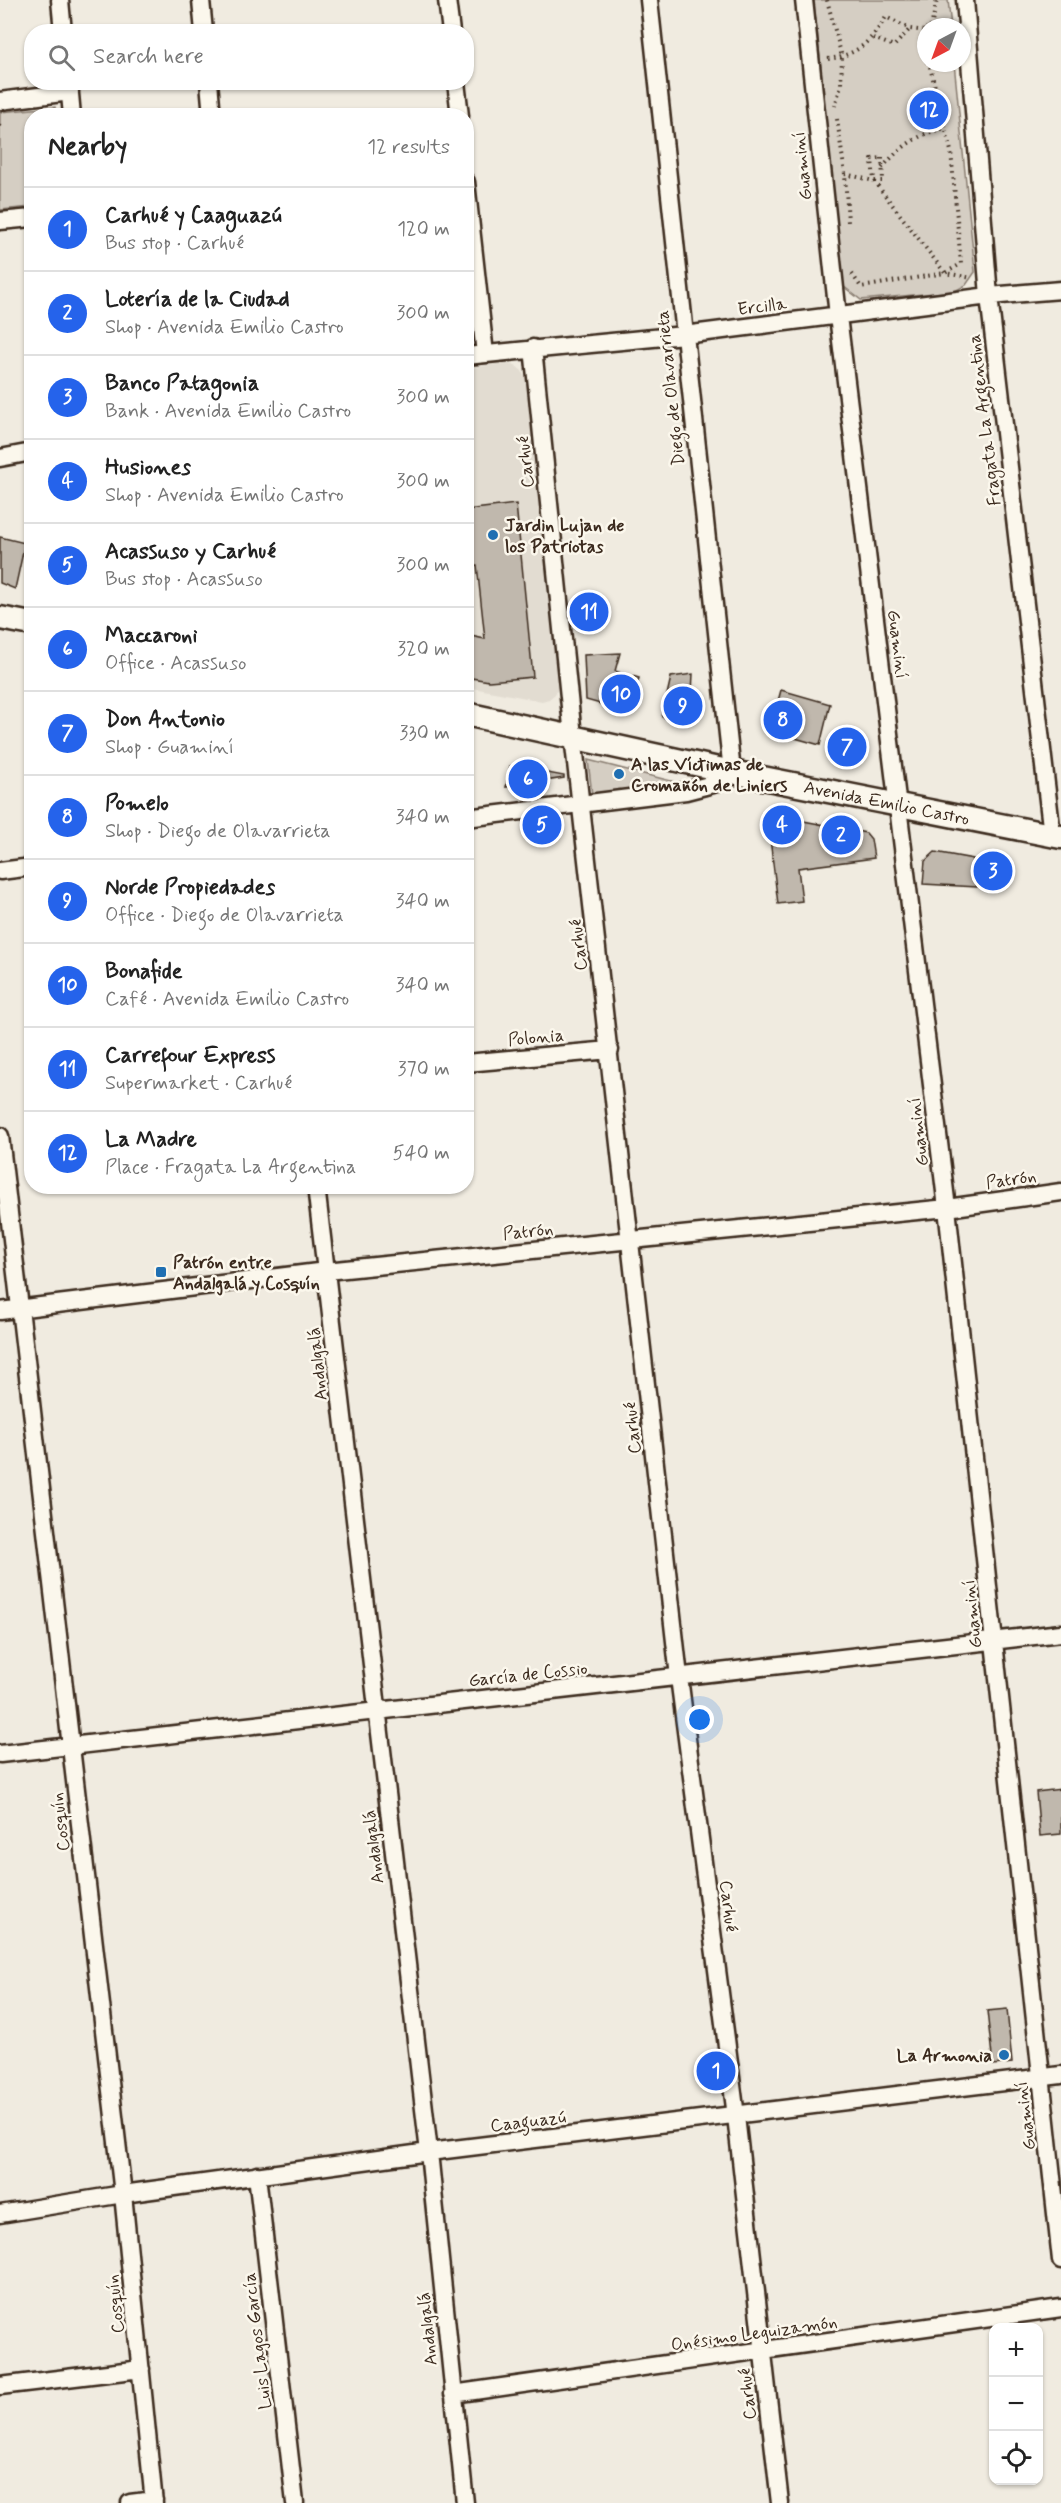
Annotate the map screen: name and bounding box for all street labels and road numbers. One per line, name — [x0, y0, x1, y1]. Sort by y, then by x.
street label: Guaminí — [787, 130, 819, 202]
street label: Ercilla — [736, 292, 788, 322]
street label: Diego de Olavarrieta — [651, 309, 693, 467]
street label: Fragata La Argentina — [963, 332, 1009, 507]
street label: Carhué — [511, 435, 541, 489]
street label: Guaminí — [881, 608, 913, 680]
street label: Avenida Emilio Castro — [802, 775, 971, 832]
street label: Carhué — [564, 918, 594, 972]
street label: Polonia — [507, 1024, 565, 1052]
street label: Guaminí — [903, 1096, 935, 1168]
street label: Patrón — [984, 1165, 1038, 1195]
street label: Patrón — [502, 1217, 555, 1247]
street label: Andalgalá — [302, 1326, 334, 1402]
street label: Carhué — [618, 1401, 648, 1455]
street label: Guaminí — [957, 1578, 989, 1650]
street label: García de Cossio — [467, 1657, 589, 1693]
street label: Cosquín — [45, 1791, 77, 1853]
street label: Andalgalá — [358, 1809, 390, 1885]
street label: Carhué — [713, 1879, 743, 1933]
street label: Guaminí — [1010, 2080, 1042, 2152]
street label: Caaguazú — [489, 2105, 568, 2141]
street label: Luis Lagos García — [238, 2271, 278, 2411]
street label: Cosquín — [101, 2273, 131, 2335]
street label: Andalgalá — [412, 2291, 444, 2367]
street label: Onésimo Leguizamón — [669, 2310, 839, 2358]
street label: Carhué — [733, 2367, 763, 2421]

